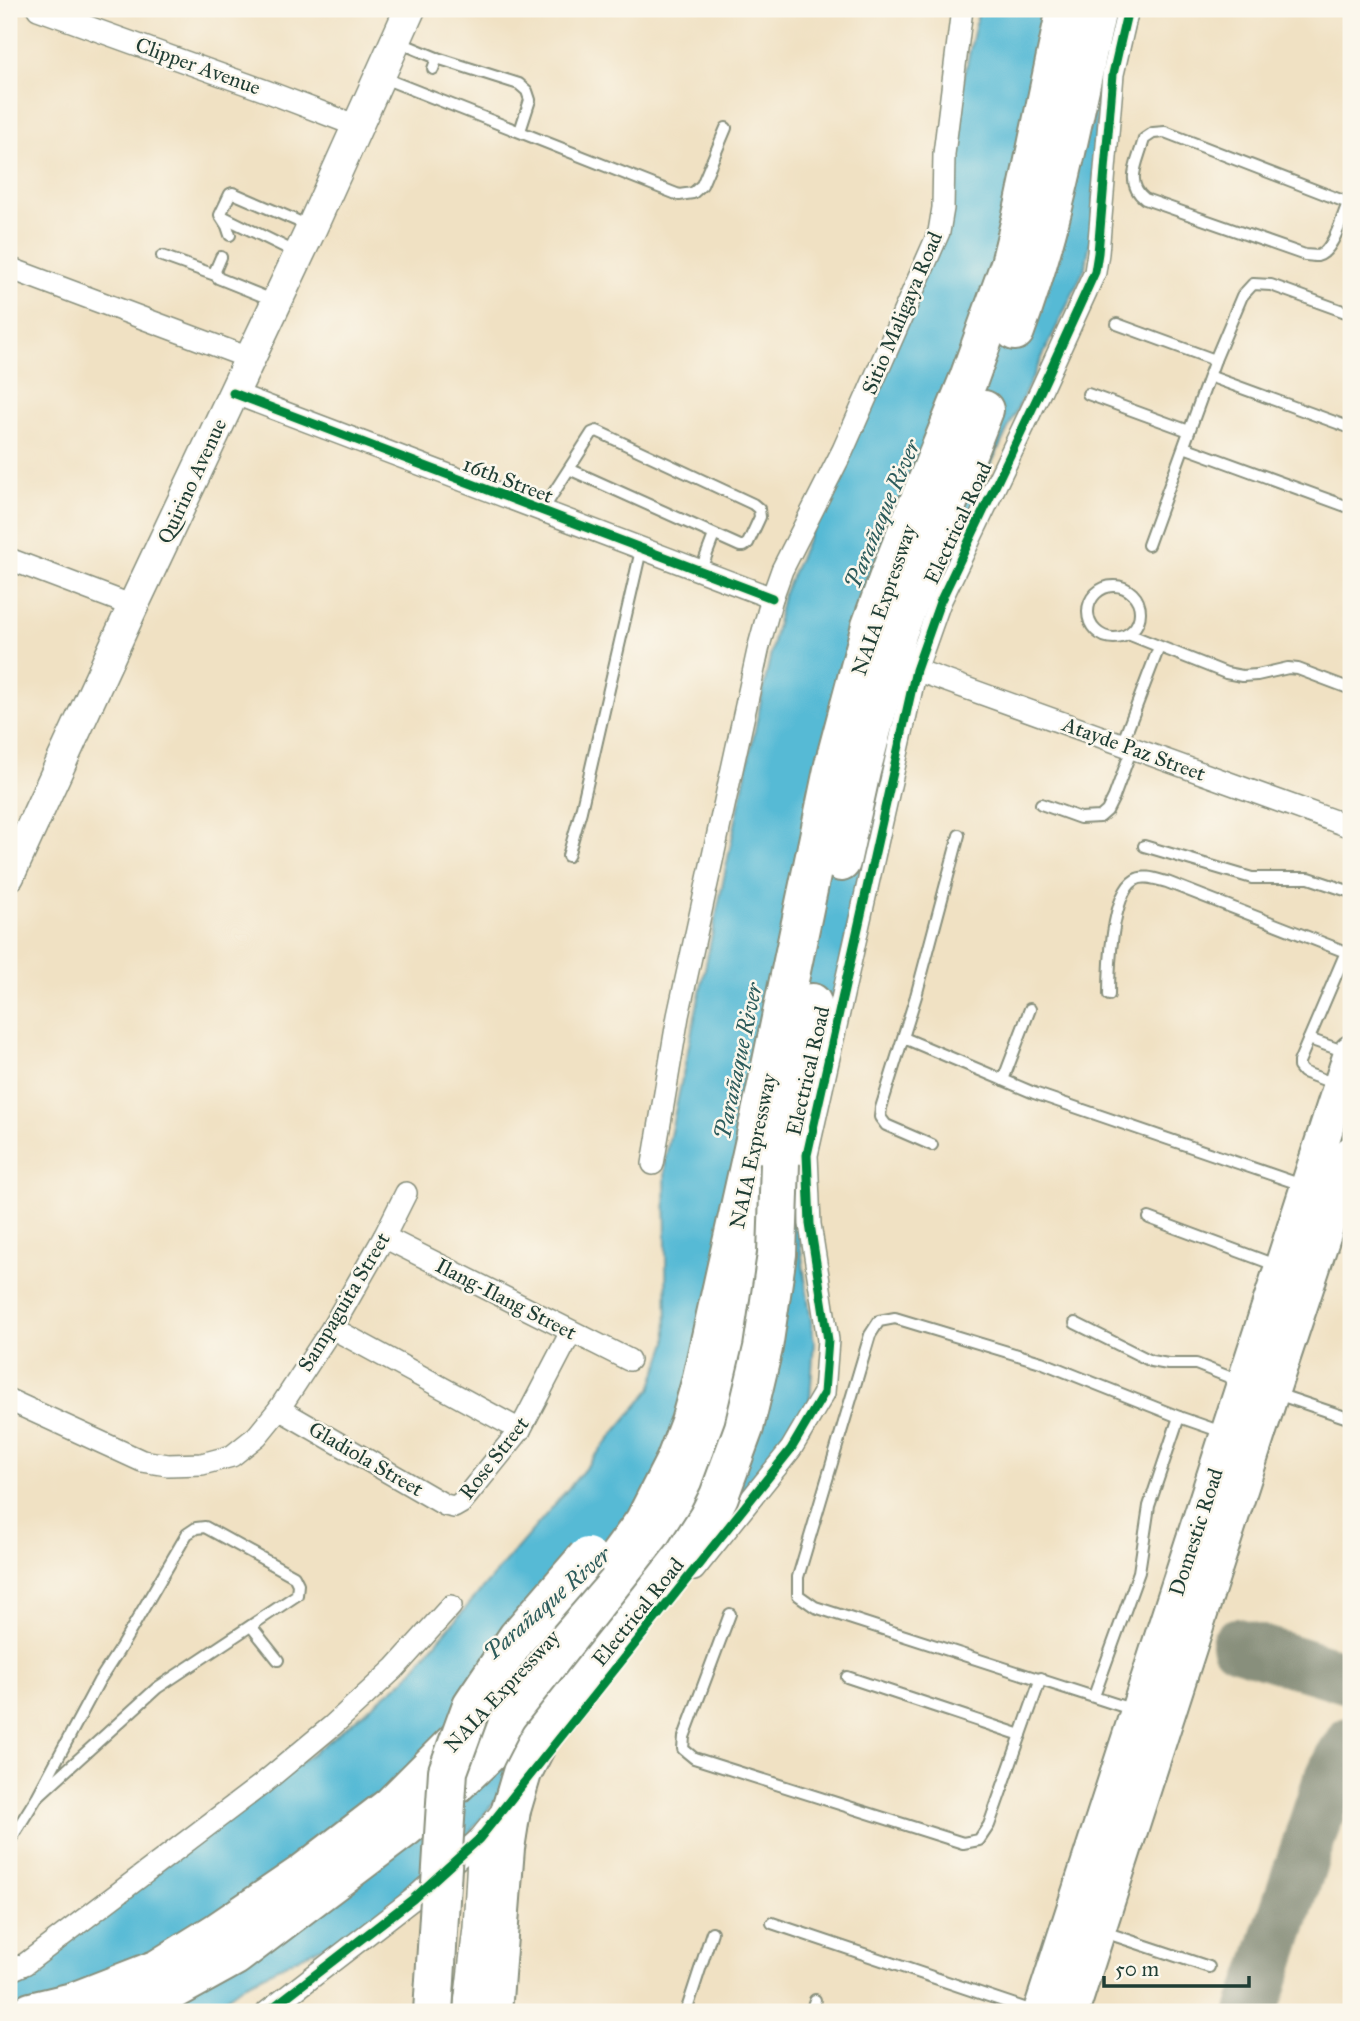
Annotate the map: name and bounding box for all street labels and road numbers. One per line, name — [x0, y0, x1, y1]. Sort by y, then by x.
street label: Clipper Avenue — [132, 31, 264, 101]
street label: Sitio Maligaya Road — [856, 227, 948, 398]
street label: Quirino Avenue — [152, 414, 232, 548]
street label: 16th Street — [459, 451, 557, 509]
street label: Electrical Road — [918, 457, 998, 588]
street label: NAIA Expressway — [846, 520, 922, 679]
street label: Atayde Paz Street — [1058, 711, 1210, 787]
street label: Electrical Road — [780, 1003, 836, 1138]
street label: NAIA Expressway — [724, 1070, 782, 1231]
street label: Sampaguita Street — [292, 1227, 396, 1376]
street label: Ilang-Ilang Street — [431, 1252, 581, 1346]
street label: Rose Street — [453, 1411, 535, 1505]
street label: Gladiola Street — [304, 1416, 428, 1503]
street label: Domestic Road — [1163, 1465, 1229, 1599]
street label: Electrical Road — [586, 1552, 690, 1671]
street label: NAIA Expressway — [439, 1623, 566, 1758]

